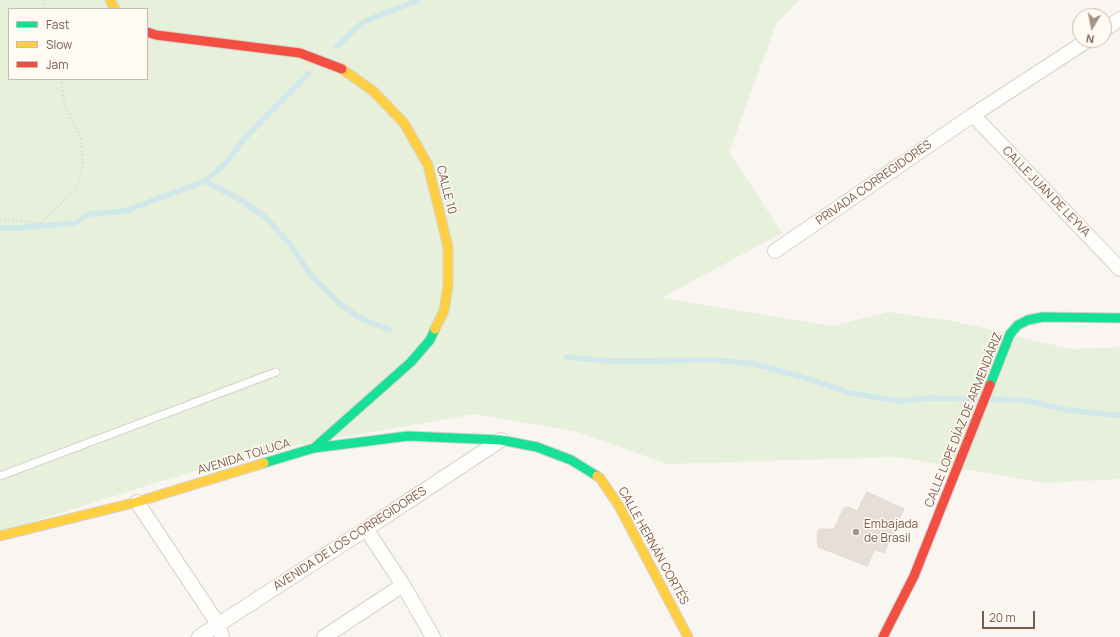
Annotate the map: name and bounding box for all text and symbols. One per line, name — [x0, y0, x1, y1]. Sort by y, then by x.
legend — [8, 8, 148, 80]
north arrow — [1072, 8, 1112, 48]
text: Fast — [46, 16, 70, 33]
text: N — [1085, 31, 1095, 47]
text: Slow — [46, 36, 72, 53]
text: Jam — [46, 56, 68, 73]
street label: PRIVADA CORREGIDORES — [813, 138, 935, 228]
street label: CALLE JUAN DE LEYVA — [999, 144, 1093, 240]
street label: CALLE 10 — [433, 164, 459, 216]
street label: CALLE LOPE DÍAZ DE ARMENDÁRIZ — [922, 330, 1006, 510]
street label: AVENIDA TOLUCA — [196, 436, 292, 478]
street label: AVENIDA DE LOS CORREGIDORES — [271, 484, 429, 594]
street label: CALLE HERNÁN CORTÉS — [615, 485, 691, 607]
place label: Embajada de Brasil — [864, 518, 918, 546]
marker: Embajada de Brasil — [851, 527, 861, 537]
scale bar — [984, 603, 1037, 629]
text: 20 m — [989, 609, 1016, 626]

